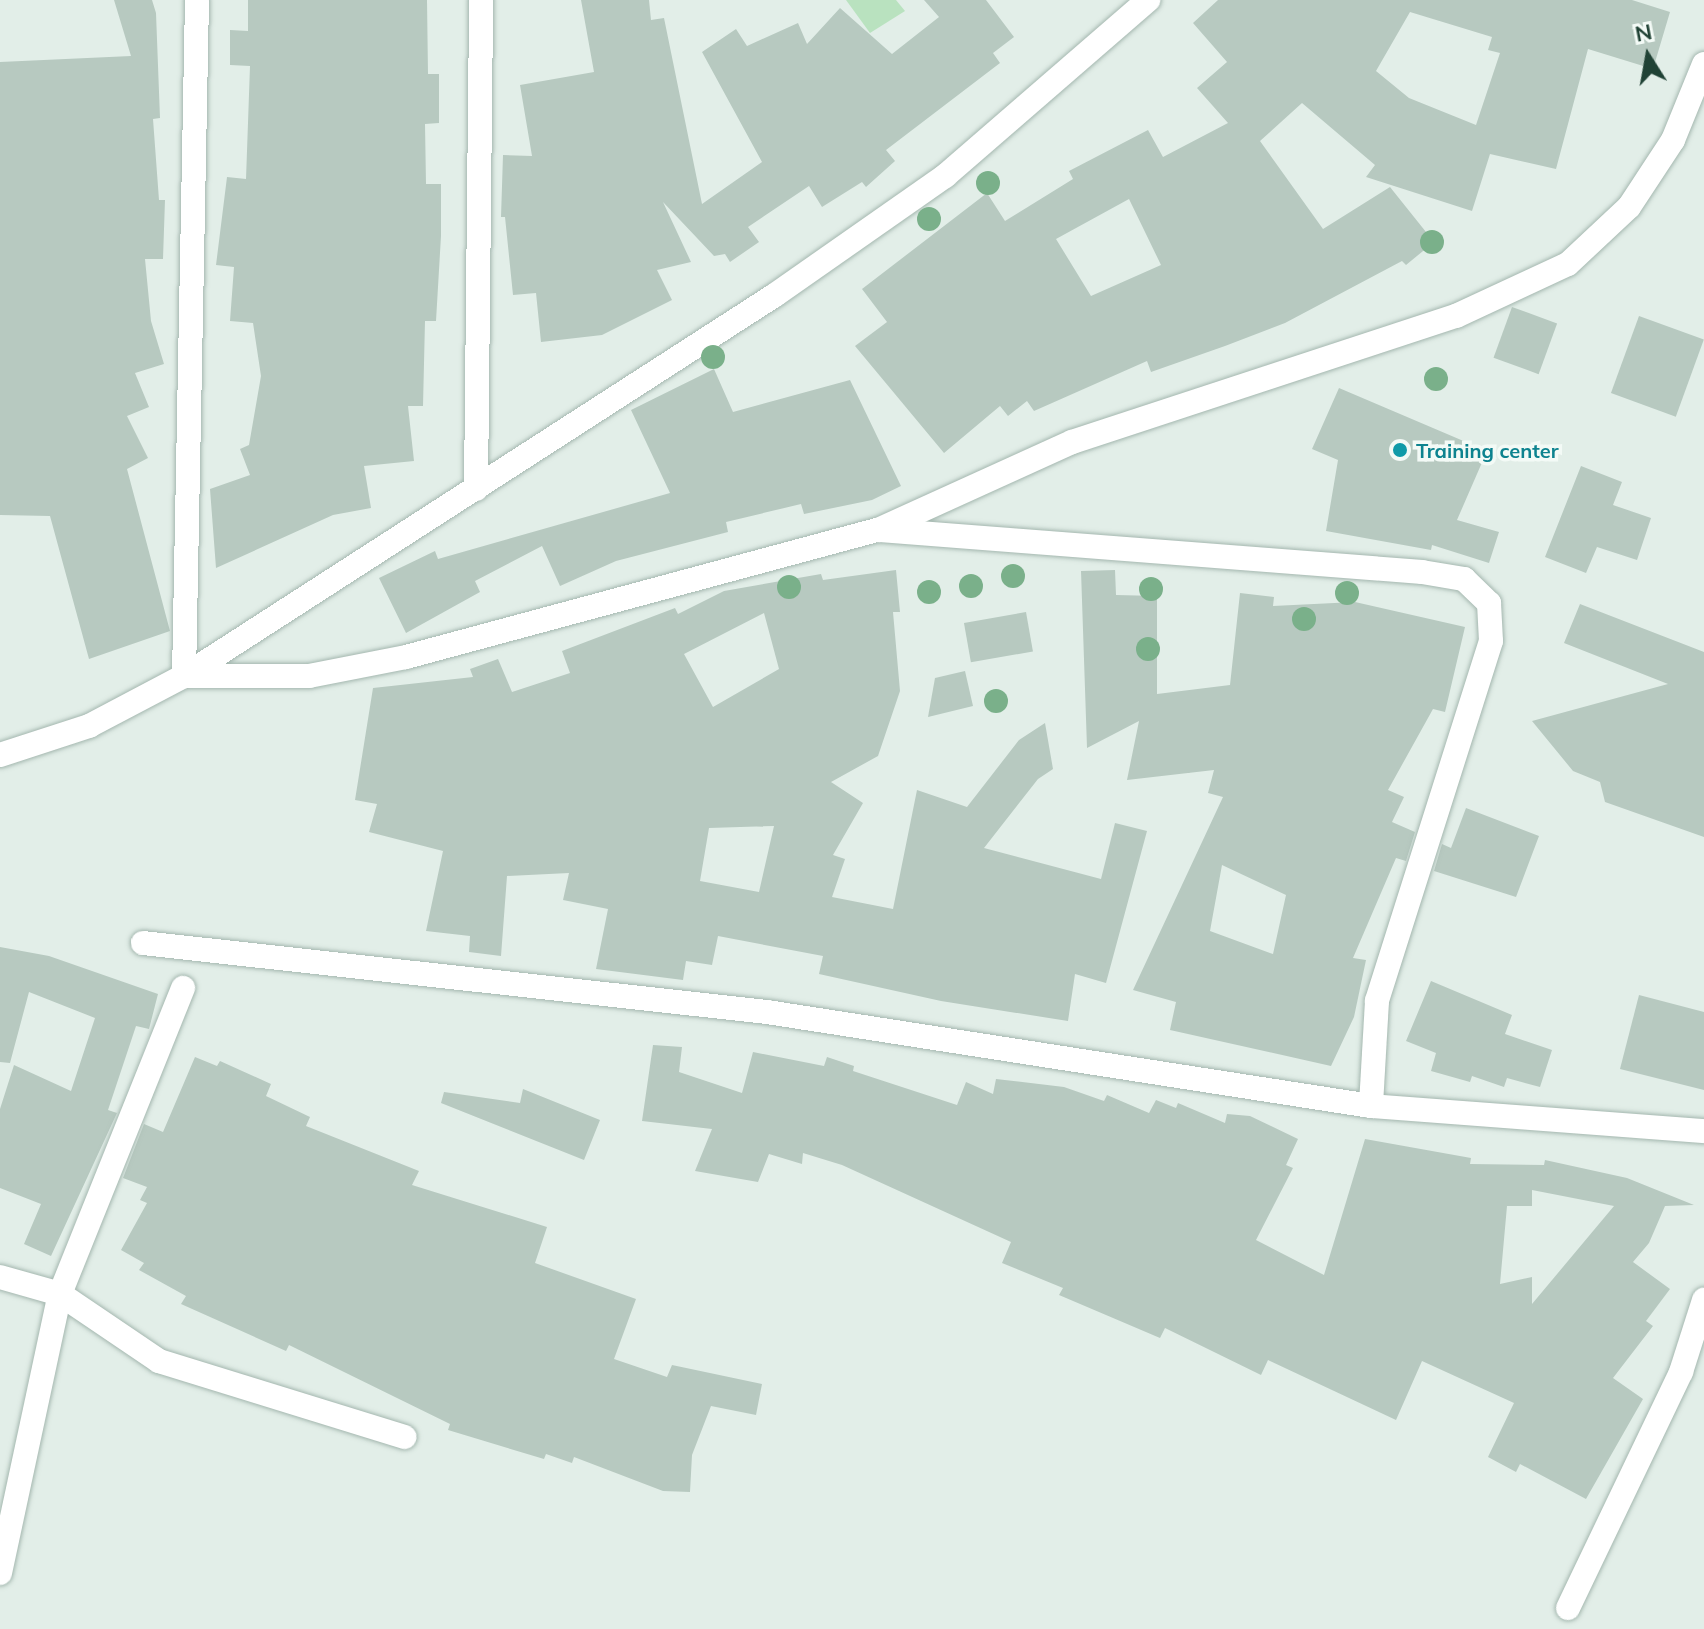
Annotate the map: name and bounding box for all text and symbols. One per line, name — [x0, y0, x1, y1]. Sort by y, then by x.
north arrow — [1608, 16, 1688, 96]
text: N — [1633, 17, 1654, 48]
place label: Training center — [1416, 438, 1559, 462]
marker: Training center — [1391, 441, 1409, 459]

